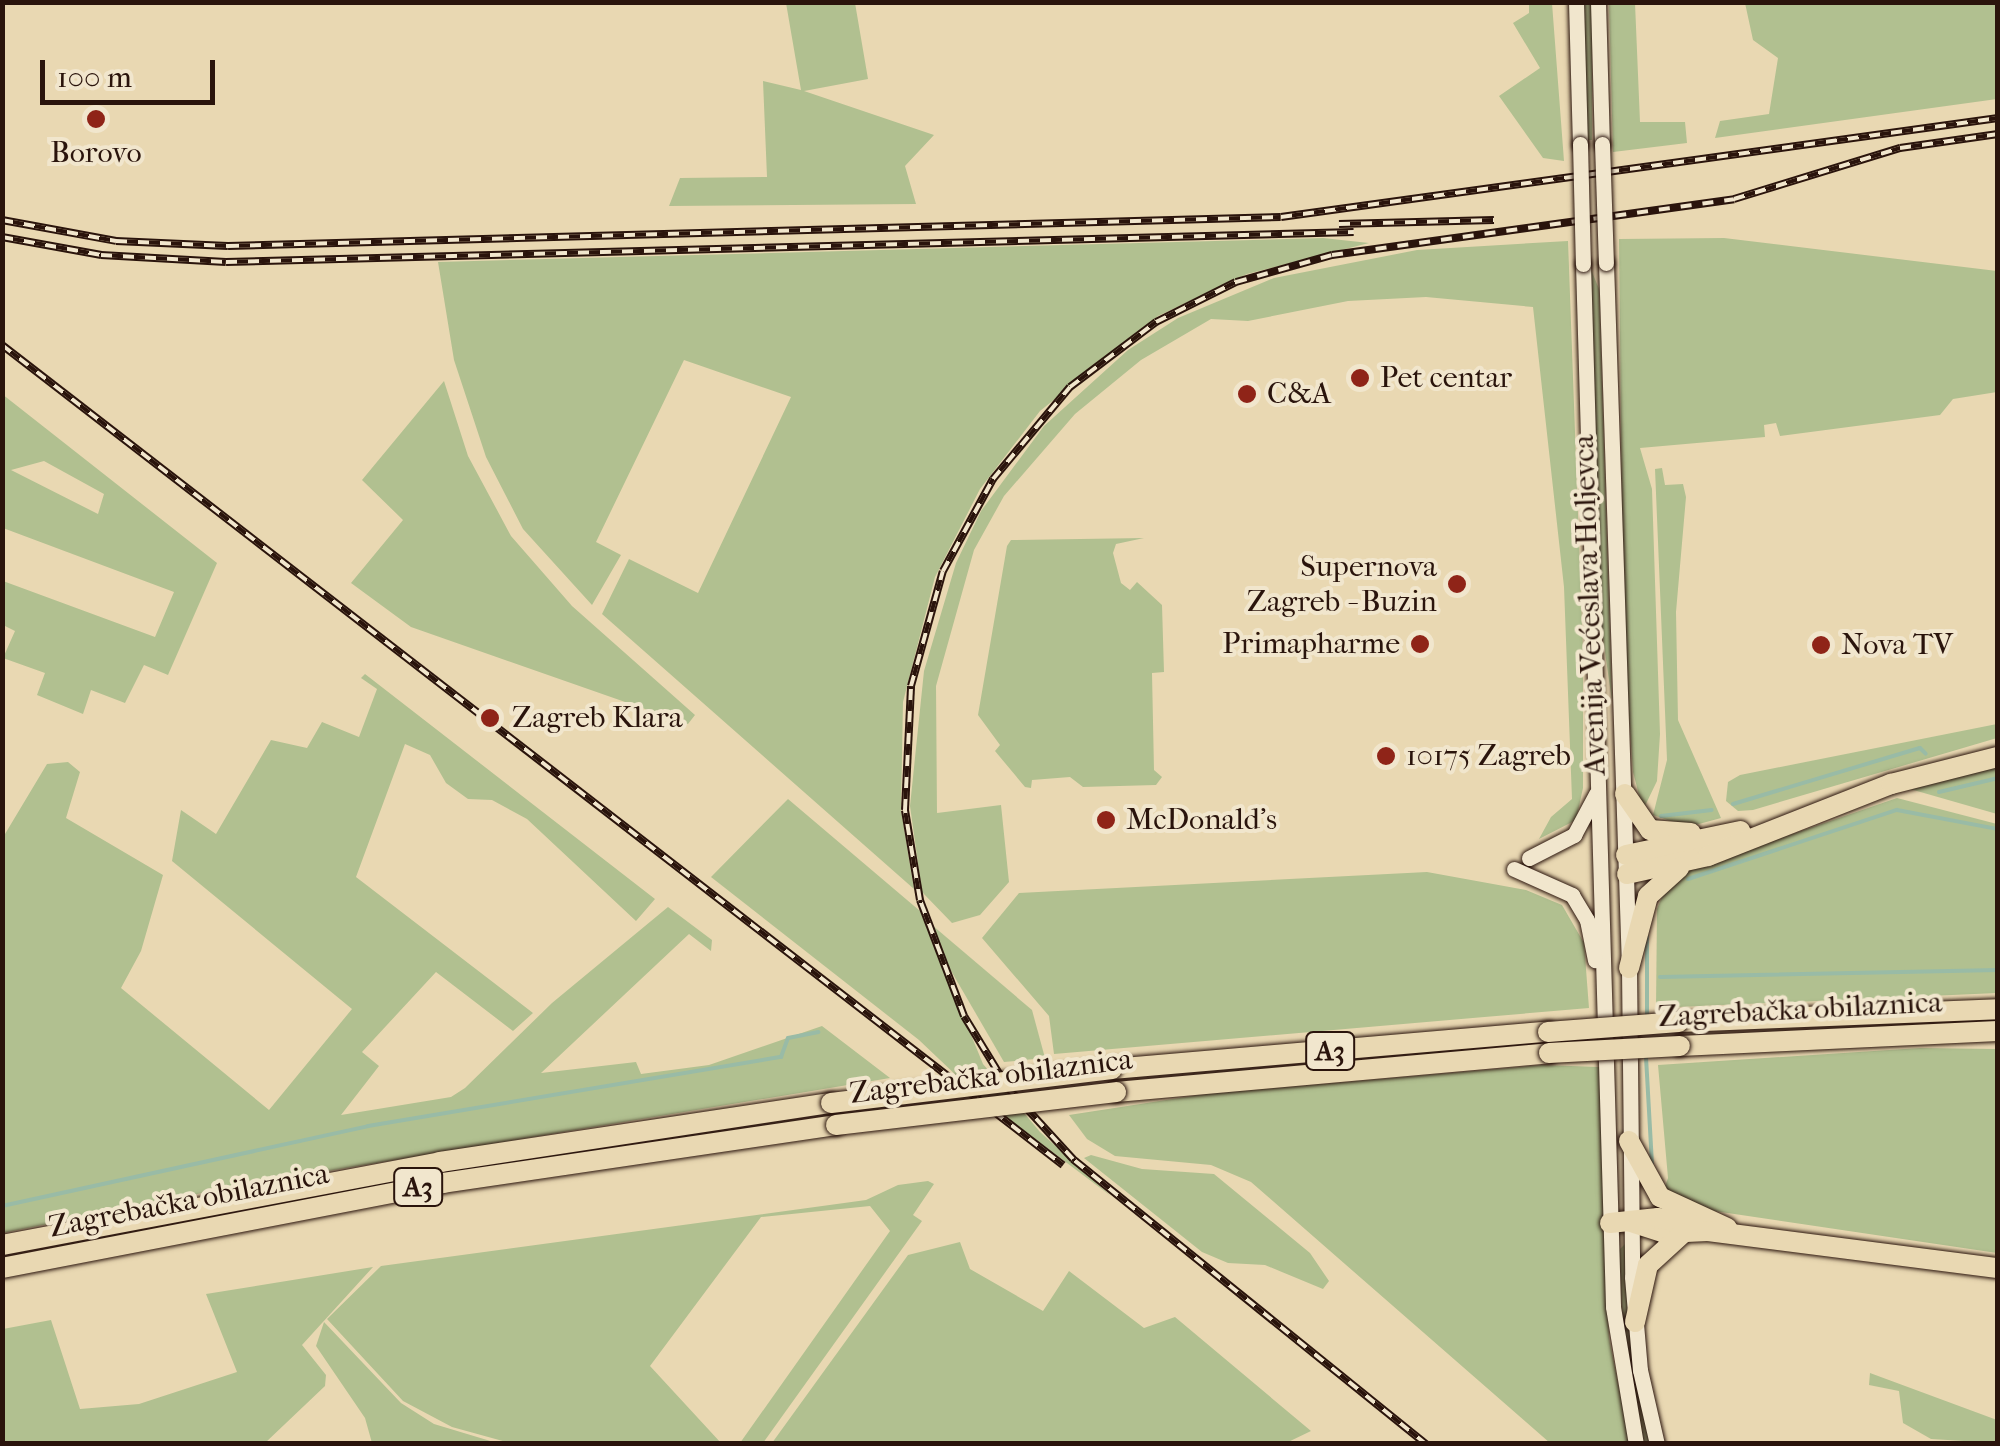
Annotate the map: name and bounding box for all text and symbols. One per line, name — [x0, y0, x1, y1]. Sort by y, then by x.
scale bar — [45, 40, 220, 102]
text: 100 m — [57, 60, 132, 95]
marker: Borovo — [85, 108, 107, 130]
place label: Borovo — [50, 135, 142, 171]
place label: Pet centar — [1380, 360, 1512, 396]
marker: Pet centar — [1349, 367, 1371, 389]
place label: C&A — [1267, 376, 1331, 412]
marker: C&A — [1236, 383, 1258, 405]
street label: Avenija Većeslava Holjevca — [1566, 434, 1614, 776]
place label: Supernova Zagreb - Buzin — [1247, 549, 1437, 620]
marker: Supernova Zagreb - Buzin — [1446, 573, 1468, 595]
place label: Primapharme — [1222, 626, 1400, 662]
place label: Nova TV — [1841, 627, 1953, 663]
marker: Primapharme — [1409, 633, 1431, 655]
marker: Nova TV — [1810, 634, 1832, 656]
place label: Zagreb Klara — [512, 700, 683, 736]
marker: Zagreb Klara — [477, 705, 503, 731]
place label: 10175 Zagreb — [1406, 738, 1571, 774]
marker: 10175 Zagreb — [1375, 745, 1397, 767]
place label: McDonald's — [1126, 802, 1277, 838]
marker: McDonald's — [1095, 809, 1117, 831]
street label: Zagrebačka obilaznica — [1657, 985, 1943, 1035]
road number: A3 — [1305, 1028, 1355, 1074]
street label: Zagrebačka obilaznica — [848, 1042, 1134, 1112]
street label: Zagrebačka obilaznica — [46, 1156, 332, 1246]
road number: A3 — [393, 1164, 443, 1210]

